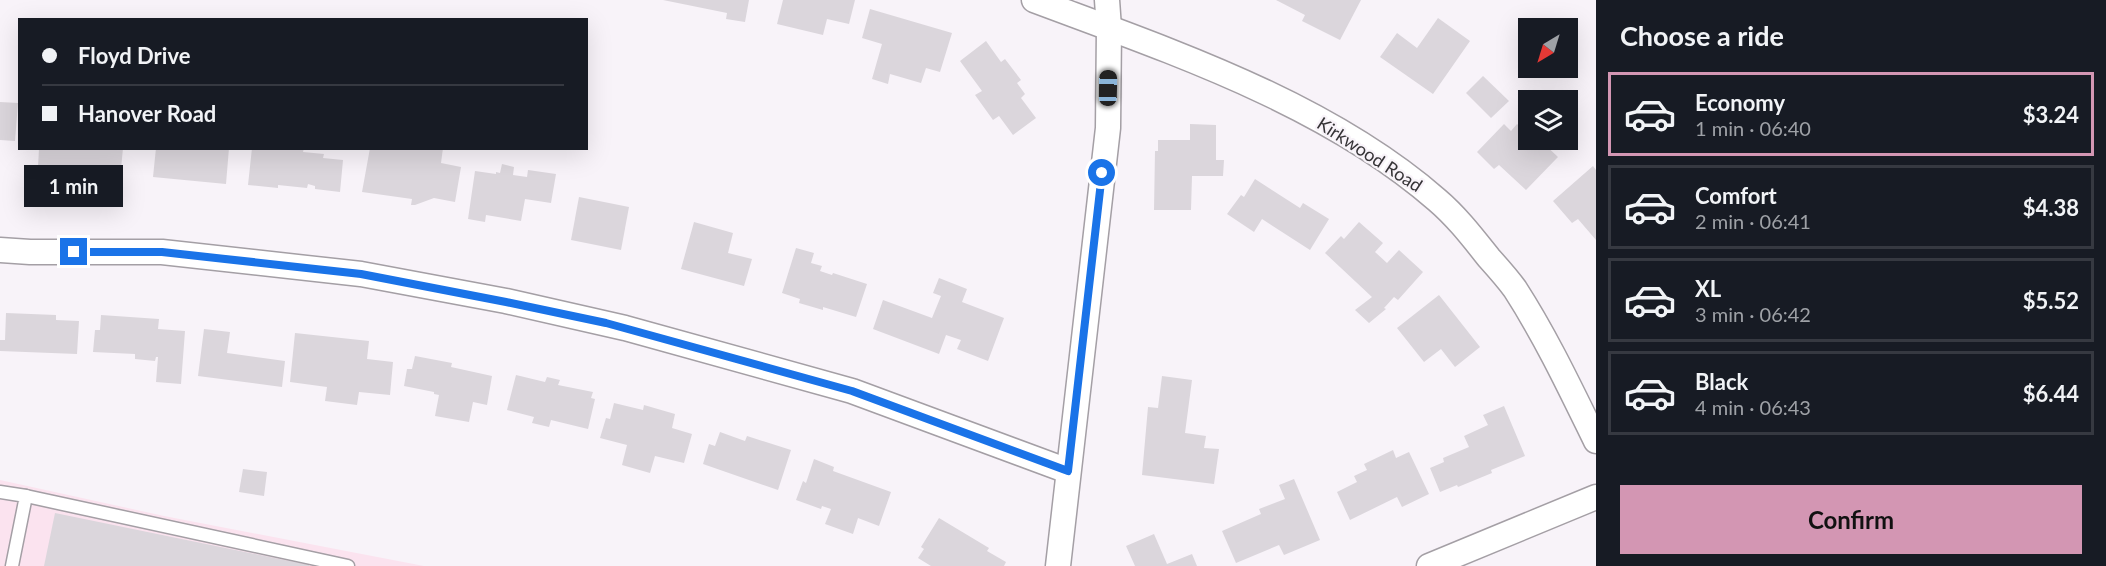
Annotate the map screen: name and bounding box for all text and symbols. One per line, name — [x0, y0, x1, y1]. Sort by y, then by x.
north arrow — [1518, 18, 1578, 78]
map controls — [1518, 18, 1578, 150]
text: Choose a ride — [1620, 19, 1784, 52]
text: Floyd Drive — [78, 42, 190, 69]
car — [1099, 70, 1117, 106]
icon: car — [1623, 87, 1677, 141]
text: Economy — [1695, 89, 1785, 116]
button: layers — [1518, 90, 1578, 150]
text: Hanover Road — [78, 100, 216, 127]
text: $3.24 — [2023, 101, 2079, 128]
street label: Kirkwood Road — [1313, 112, 1427, 196]
text: 1 min · 06:40 — [1695, 116, 1811, 140]
route start — [1088, 159, 1115, 186]
callout: 1 min — [25, 165, 124, 207]
text: 1 min — [49, 174, 98, 198]
icon: car — [1623, 180, 1677, 234]
text: Comfort — [1695, 182, 1777, 209]
text: $4.38 — [2023, 194, 2079, 221]
text: 2 min · 06:41 — [1695, 209, 1811, 233]
route end — [60, 238, 87, 265]
icon: car — [1623, 273, 1677, 327]
text: XL — [1695, 275, 1721, 302]
text: $5.52 — [2023, 287, 2079, 314]
text: 3 min · 06:42 — [1695, 302, 1811, 326]
icon: car — [1623, 366, 1677, 420]
text: Black — [1695, 368, 1748, 395]
text: $6.44 — [2023, 380, 2079, 407]
text: 4 min · 06:43 — [1695, 395, 1811, 419]
button: Confirm — [1620, 485, 2082, 554]

